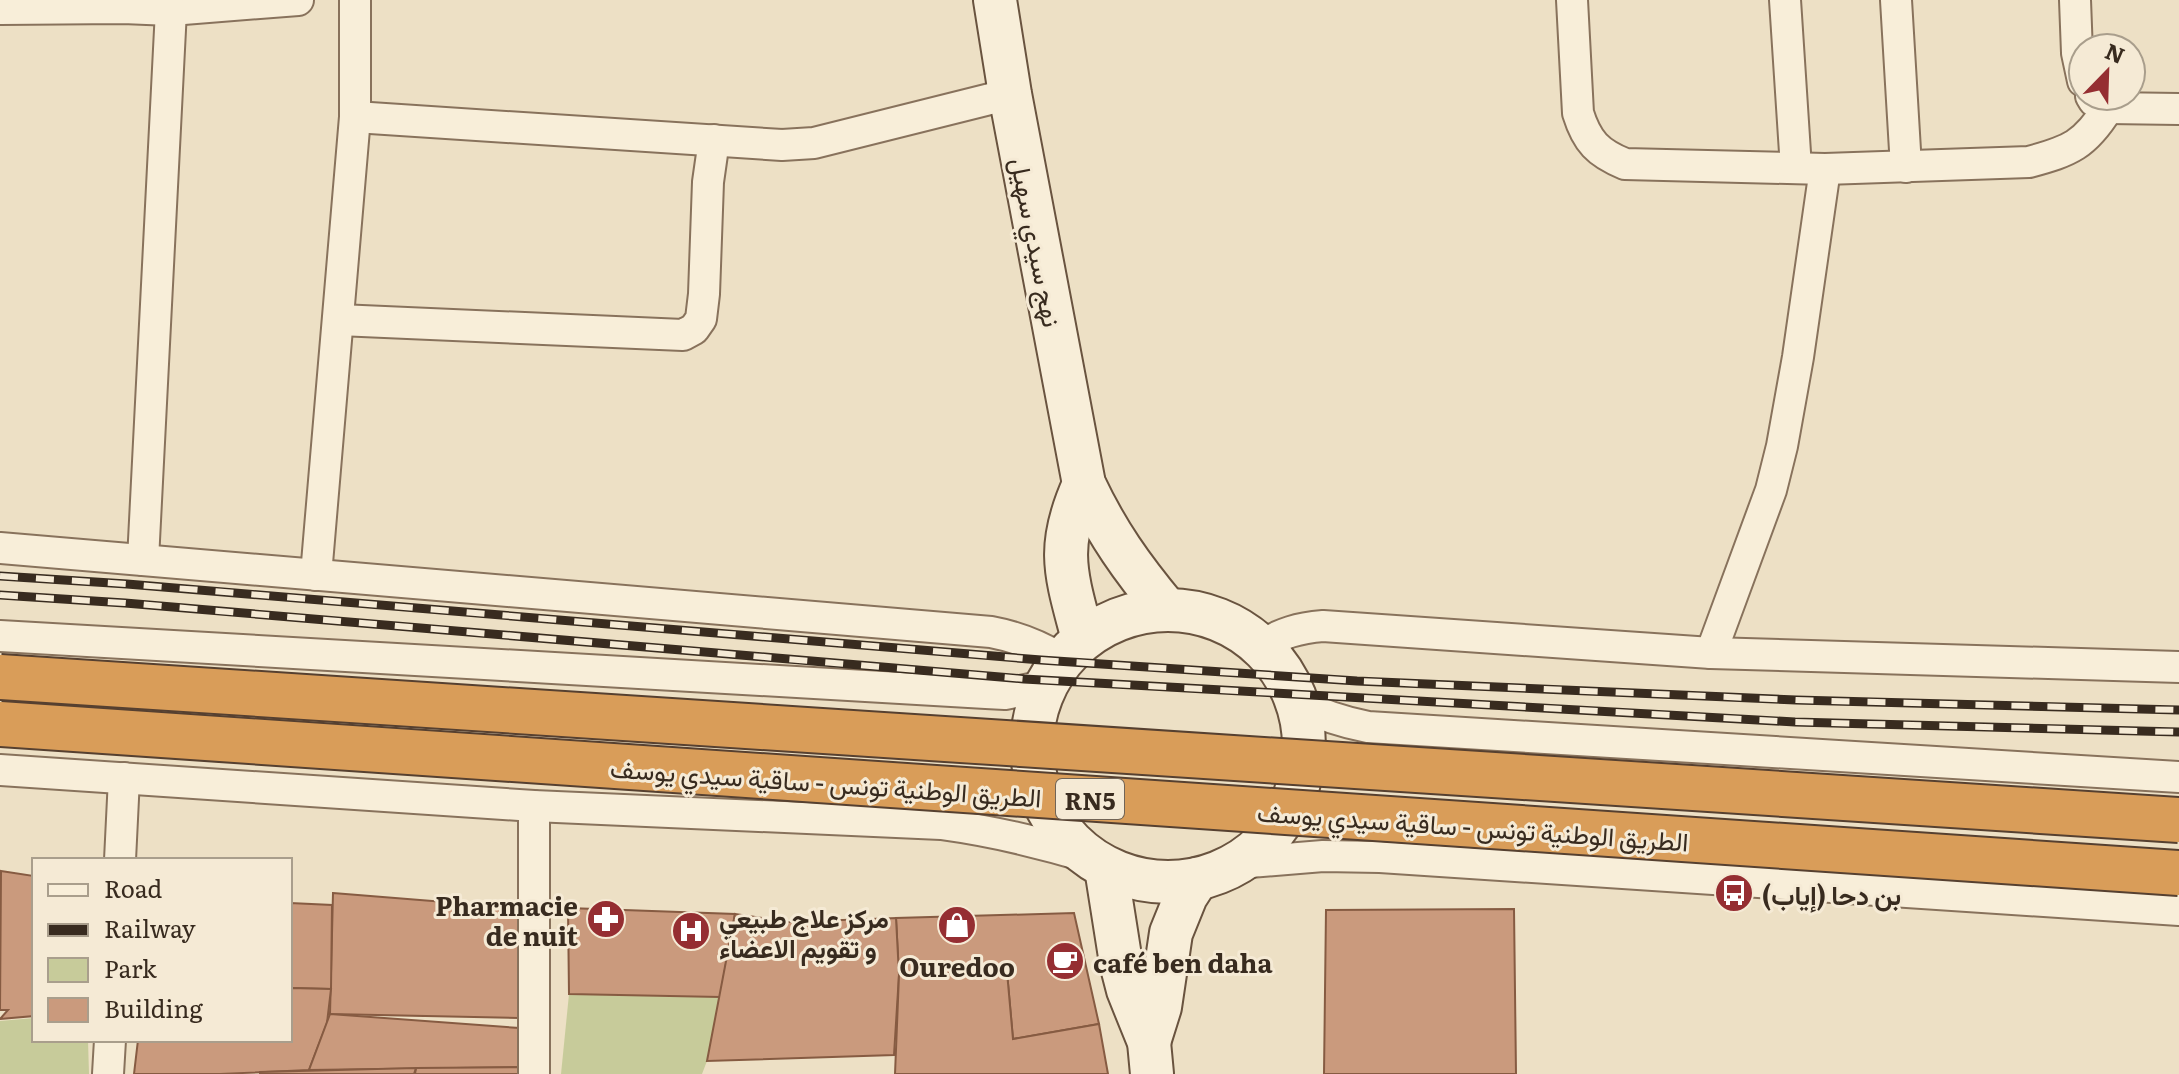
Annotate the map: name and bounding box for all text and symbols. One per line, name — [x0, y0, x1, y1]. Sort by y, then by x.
north arrow — [2067, 32, 2147, 112]
text: N — [2100, 33, 2130, 71]
street label: نهج سيدي سهيل — [999, 154, 1074, 331]
street label: الطريق الوطنية تونس - ساقية سيدي يوسف — [609, 746, 1043, 820]
road number: RN5 — [1056, 779, 1124, 819]
street label: الطريق الوطنية تونس - ساقية سيدي يوسف — [1256, 790, 1690, 864]
legend — [32, 858, 292, 1042]
text: Road — [104, 870, 163, 905]
bus stop icon: بن دحا (إياب) — [1713, 872, 1755, 914]
place label: بن دحا (إياب) — [1762, 874, 1901, 913]
place label: Pharmacie de nuit — [435, 885, 579, 954]
place label: مركز علاج طبيعي و تقويم الاعضاء — [719, 897, 889, 966]
pharmacy icon: Pharmacie de nuit — [585, 898, 627, 940]
shop icon: Ouredoo — [936, 904, 978, 946]
text: Railway — [104, 910, 196, 945]
hospital icon: مركز علاج طبيعي و تقويم الاعضاء — [670, 910, 712, 952]
cafe icon: café ben daha — [1044, 940, 1086, 982]
place label: café ben daha — [1093, 942, 1273, 981]
place label: Ouredoo — [899, 946, 1015, 985]
text: Park — [104, 950, 157, 985]
text: Building — [104, 990, 203, 1025]

